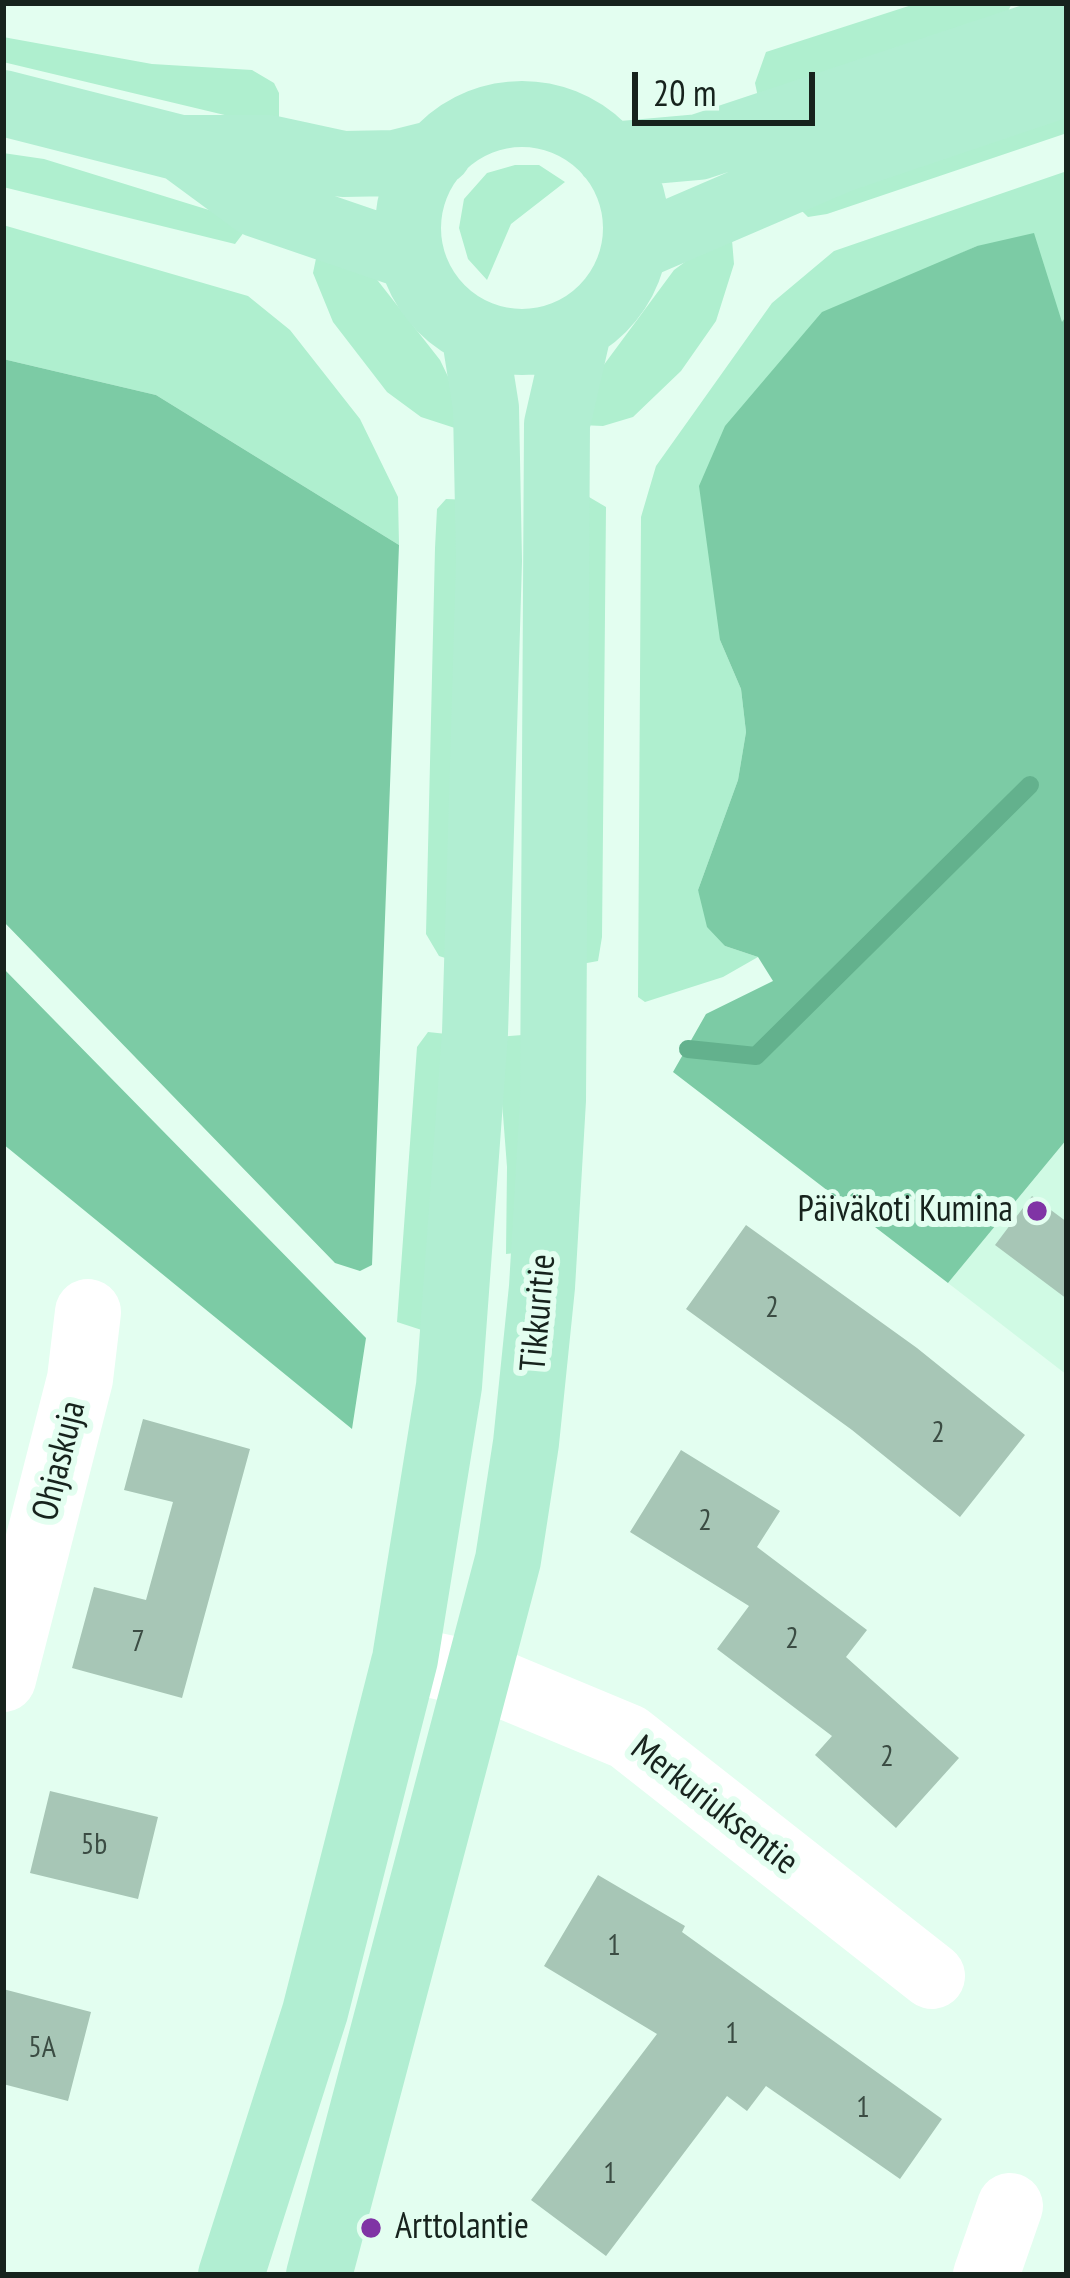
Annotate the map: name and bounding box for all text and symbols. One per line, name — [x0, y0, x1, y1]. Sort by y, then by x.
scale bar — [638, 48, 821, 122]
text: 20 m — [653, 69, 716, 116]
place label: Päiväkoti Kumina — [798, 1189, 1013, 1233]
marker: Päiväkoti Kumina — [1024, 1198, 1050, 1224]
street label: Tikkuritie — [512, 1252, 566, 1374]
house number: 2 — [765, 1290, 779, 1326]
street label: Ohjaskuja — [24, 1397, 96, 1525]
house number: 2 — [931, 1415, 945, 1451]
house number: 2 — [698, 1503, 712, 1539]
house number: 2 — [785, 1621, 799, 1657]
house number: 7 — [131, 1624, 145, 1660]
street label: Merkuriuksentie — [622, 1727, 806, 1885]
house number: 2 — [880, 1739, 894, 1775]
house number: 5b — [81, 1827, 107, 1863]
house number: 1 — [607, 1928, 621, 1964]
house number: 1 — [725, 2016, 739, 2052]
house number: 5A — [28, 2030, 56, 2066]
house number: 1 — [856, 2090, 870, 2126]
house number: 1 — [603, 2156, 617, 2192]
place label: Arttolantie — [395, 2206, 529, 2250]
marker: Arttolantie — [358, 2215, 384, 2241]

